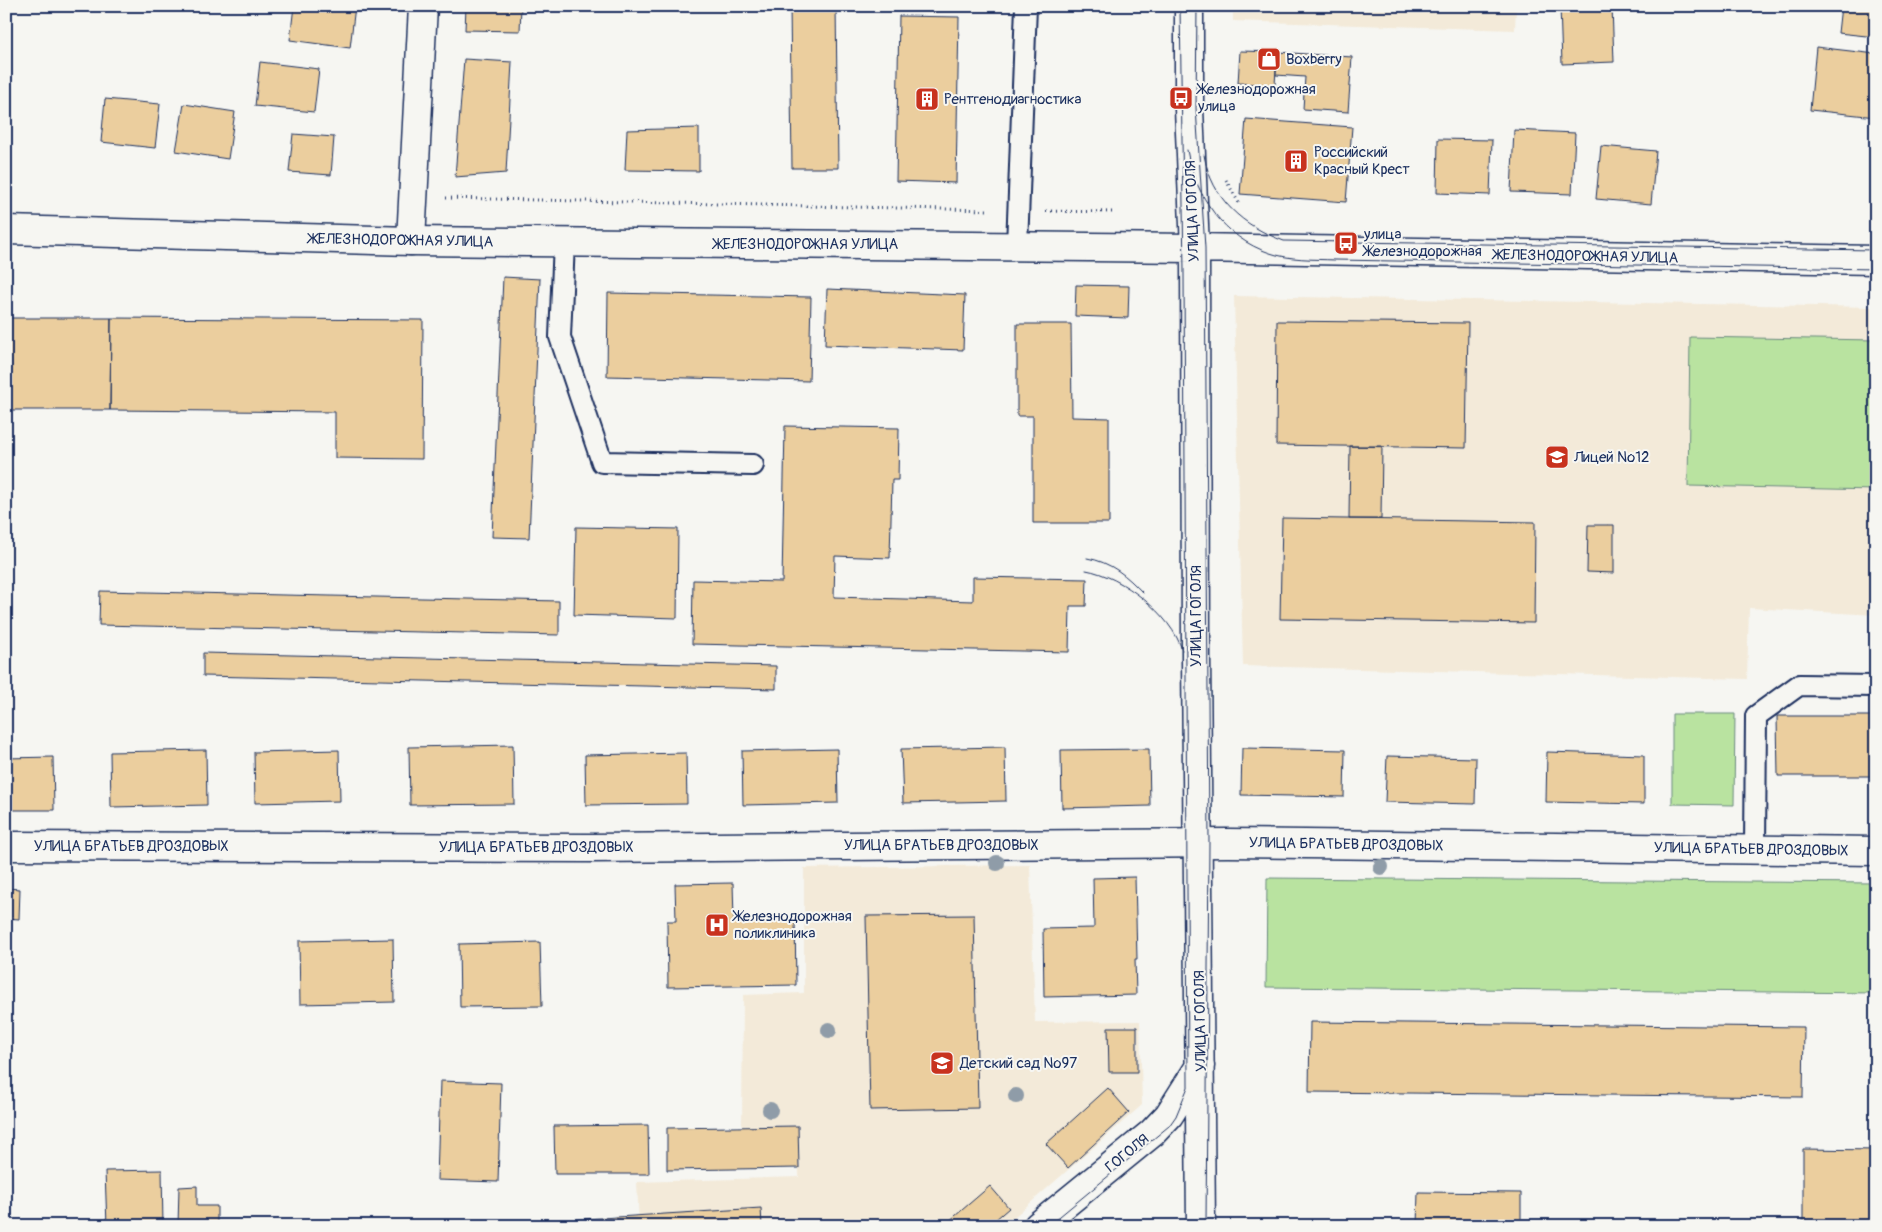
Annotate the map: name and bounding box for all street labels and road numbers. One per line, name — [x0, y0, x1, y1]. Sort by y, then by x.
street label: УЛИЦА ГОГОЛЯ — [1181, 160, 1204, 262]
street label: ЖЕЛЕЗНОДОРОЖНАЯ УЛИЦА — [306, 229, 494, 252]
street label: ЖЕЛЕЗНОДОРОЖНАЯ УЛИЦА — [712, 235, 899, 254]
street label: ЖЕЛЕЗНОДОРОЖНАЯ УЛИЦА — [1491, 245, 1679, 268]
street label: УЛИЦА ГОГОЛЯ — [1187, 565, 1206, 667]
street label: УЛИЦА БРАТЬЕВ ДРОЗДОВЫХ — [1249, 833, 1443, 856]
street label: УЛИЦА БРАТЬЕВ ДРОЗДОВЫХ — [844, 836, 1038, 855]
street label: УЛИЦА БРАТЬЕВ ДРОЗДОВЫХ — [34, 837, 228, 856]
street label: УЛИЦА БРАТЬЕВ ДРОЗДОВЫХ — [439, 838, 633, 857]
street label: УЛИЦА БРАТЬЕВ ДРОЗДОВЫХ — [1654, 838, 1848, 861]
street label: УЛИЦА ГОГОЛЯ — [1190, 970, 1211, 1072]
street label: ГОГОЛЯ — [1101, 1130, 1153, 1177]

